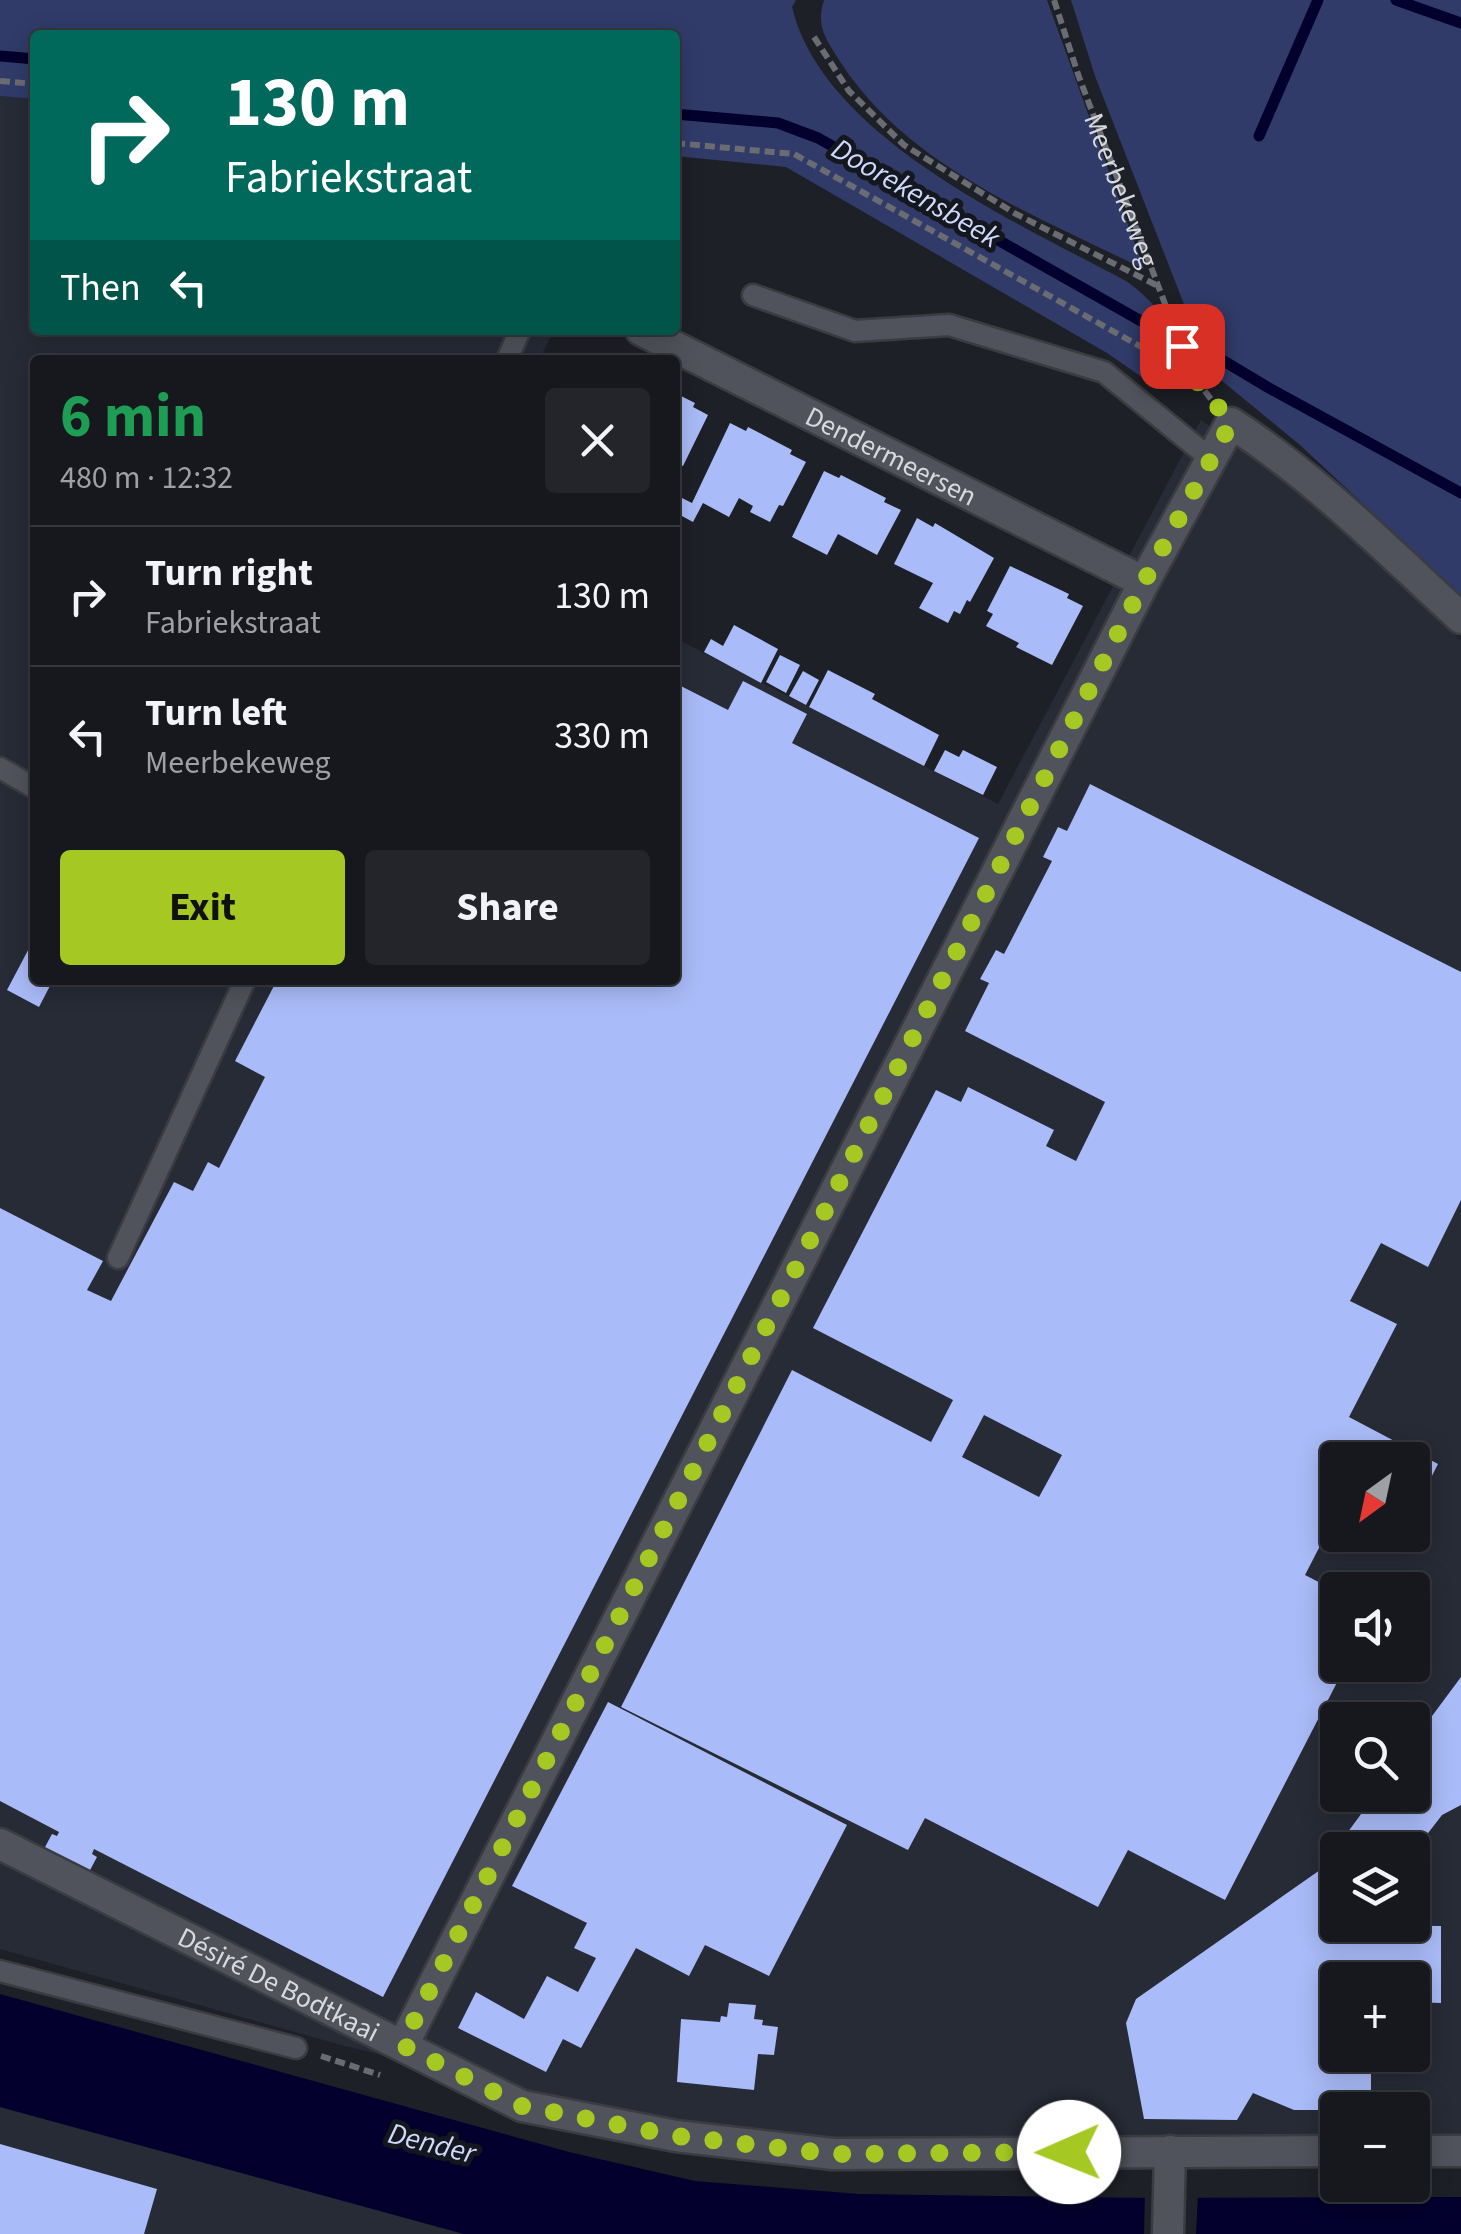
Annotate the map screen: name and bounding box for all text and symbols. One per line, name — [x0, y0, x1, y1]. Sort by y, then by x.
text: 130 m — [225, 53, 410, 153]
icon: right — [60, 70, 190, 200]
street label: Meerbekeweg — [1073, 108, 1168, 274]
water label: Doorekensbeek — [824, 128, 1009, 259]
text: Fabriekstraat — [225, 146, 472, 210]
icon: left — [161, 260, 216, 315]
text: Then — [60, 261, 141, 315]
pin — [1140, 304, 1225, 389]
icon: arrive — [1155, 319, 1210, 374]
text: 6 min — [60, 375, 206, 460]
button: close — [545, 388, 650, 493]
street label: Dendermeersen — [798, 397, 984, 516]
text: 480 m · 12:32 — [60, 455, 233, 501]
text: Turn right — [145, 546, 313, 600]
icon: right — [60, 569, 115, 624]
text: 130 m — [554, 569, 650, 623]
text: Fabriekstraat — [145, 600, 321, 646]
text: Turn left — [145, 686, 287, 740]
icon: left — [60, 709, 115, 764]
text: 330 m — [554, 709, 650, 763]
text: Meerbekeweg — [145, 740, 331, 786]
button: Exit — [60, 850, 345, 965]
button: Share — [365, 850, 650, 965]
north arrow — [1320, 1442, 1430, 1552]
map controls — [1320, 1442, 1430, 2202]
button: sound — [1320, 1572, 1430, 1682]
button: search — [1320, 1702, 1430, 1812]
button: layers — [1320, 1832, 1430, 1942]
street label: Désiré De Bodtkaai — [171, 1917, 386, 2052]
button: + — [1320, 1962, 1430, 2072]
button: − — [1320, 2092, 1430, 2202]
position arrow — [1017, 2100, 1121, 2204]
water label: Dender — [384, 2112, 482, 2175]

